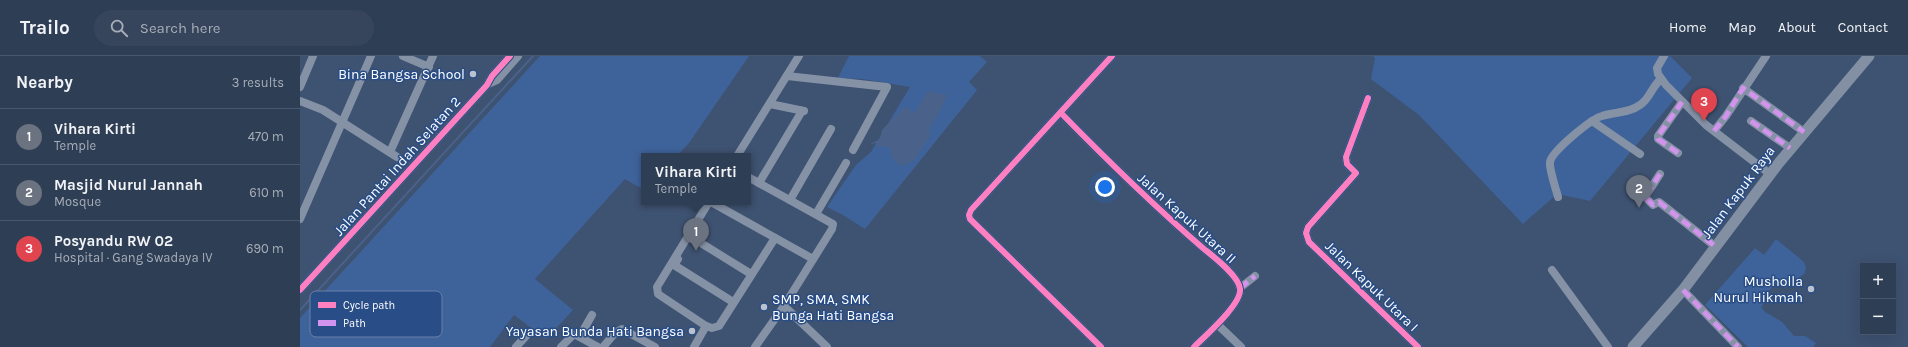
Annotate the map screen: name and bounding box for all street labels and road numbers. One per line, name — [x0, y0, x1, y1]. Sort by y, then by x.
street label: Jalan Pantai Indah Selatan 2 — [330, 93, 464, 239]
street label: Jalan Kapuk Raya — [1698, 143, 1779, 242]
street label: Jalan Kapuk Utara II — [1134, 170, 1240, 267]
street label: Jalan Kapuk Utara I — [1322, 238, 1422, 335]

